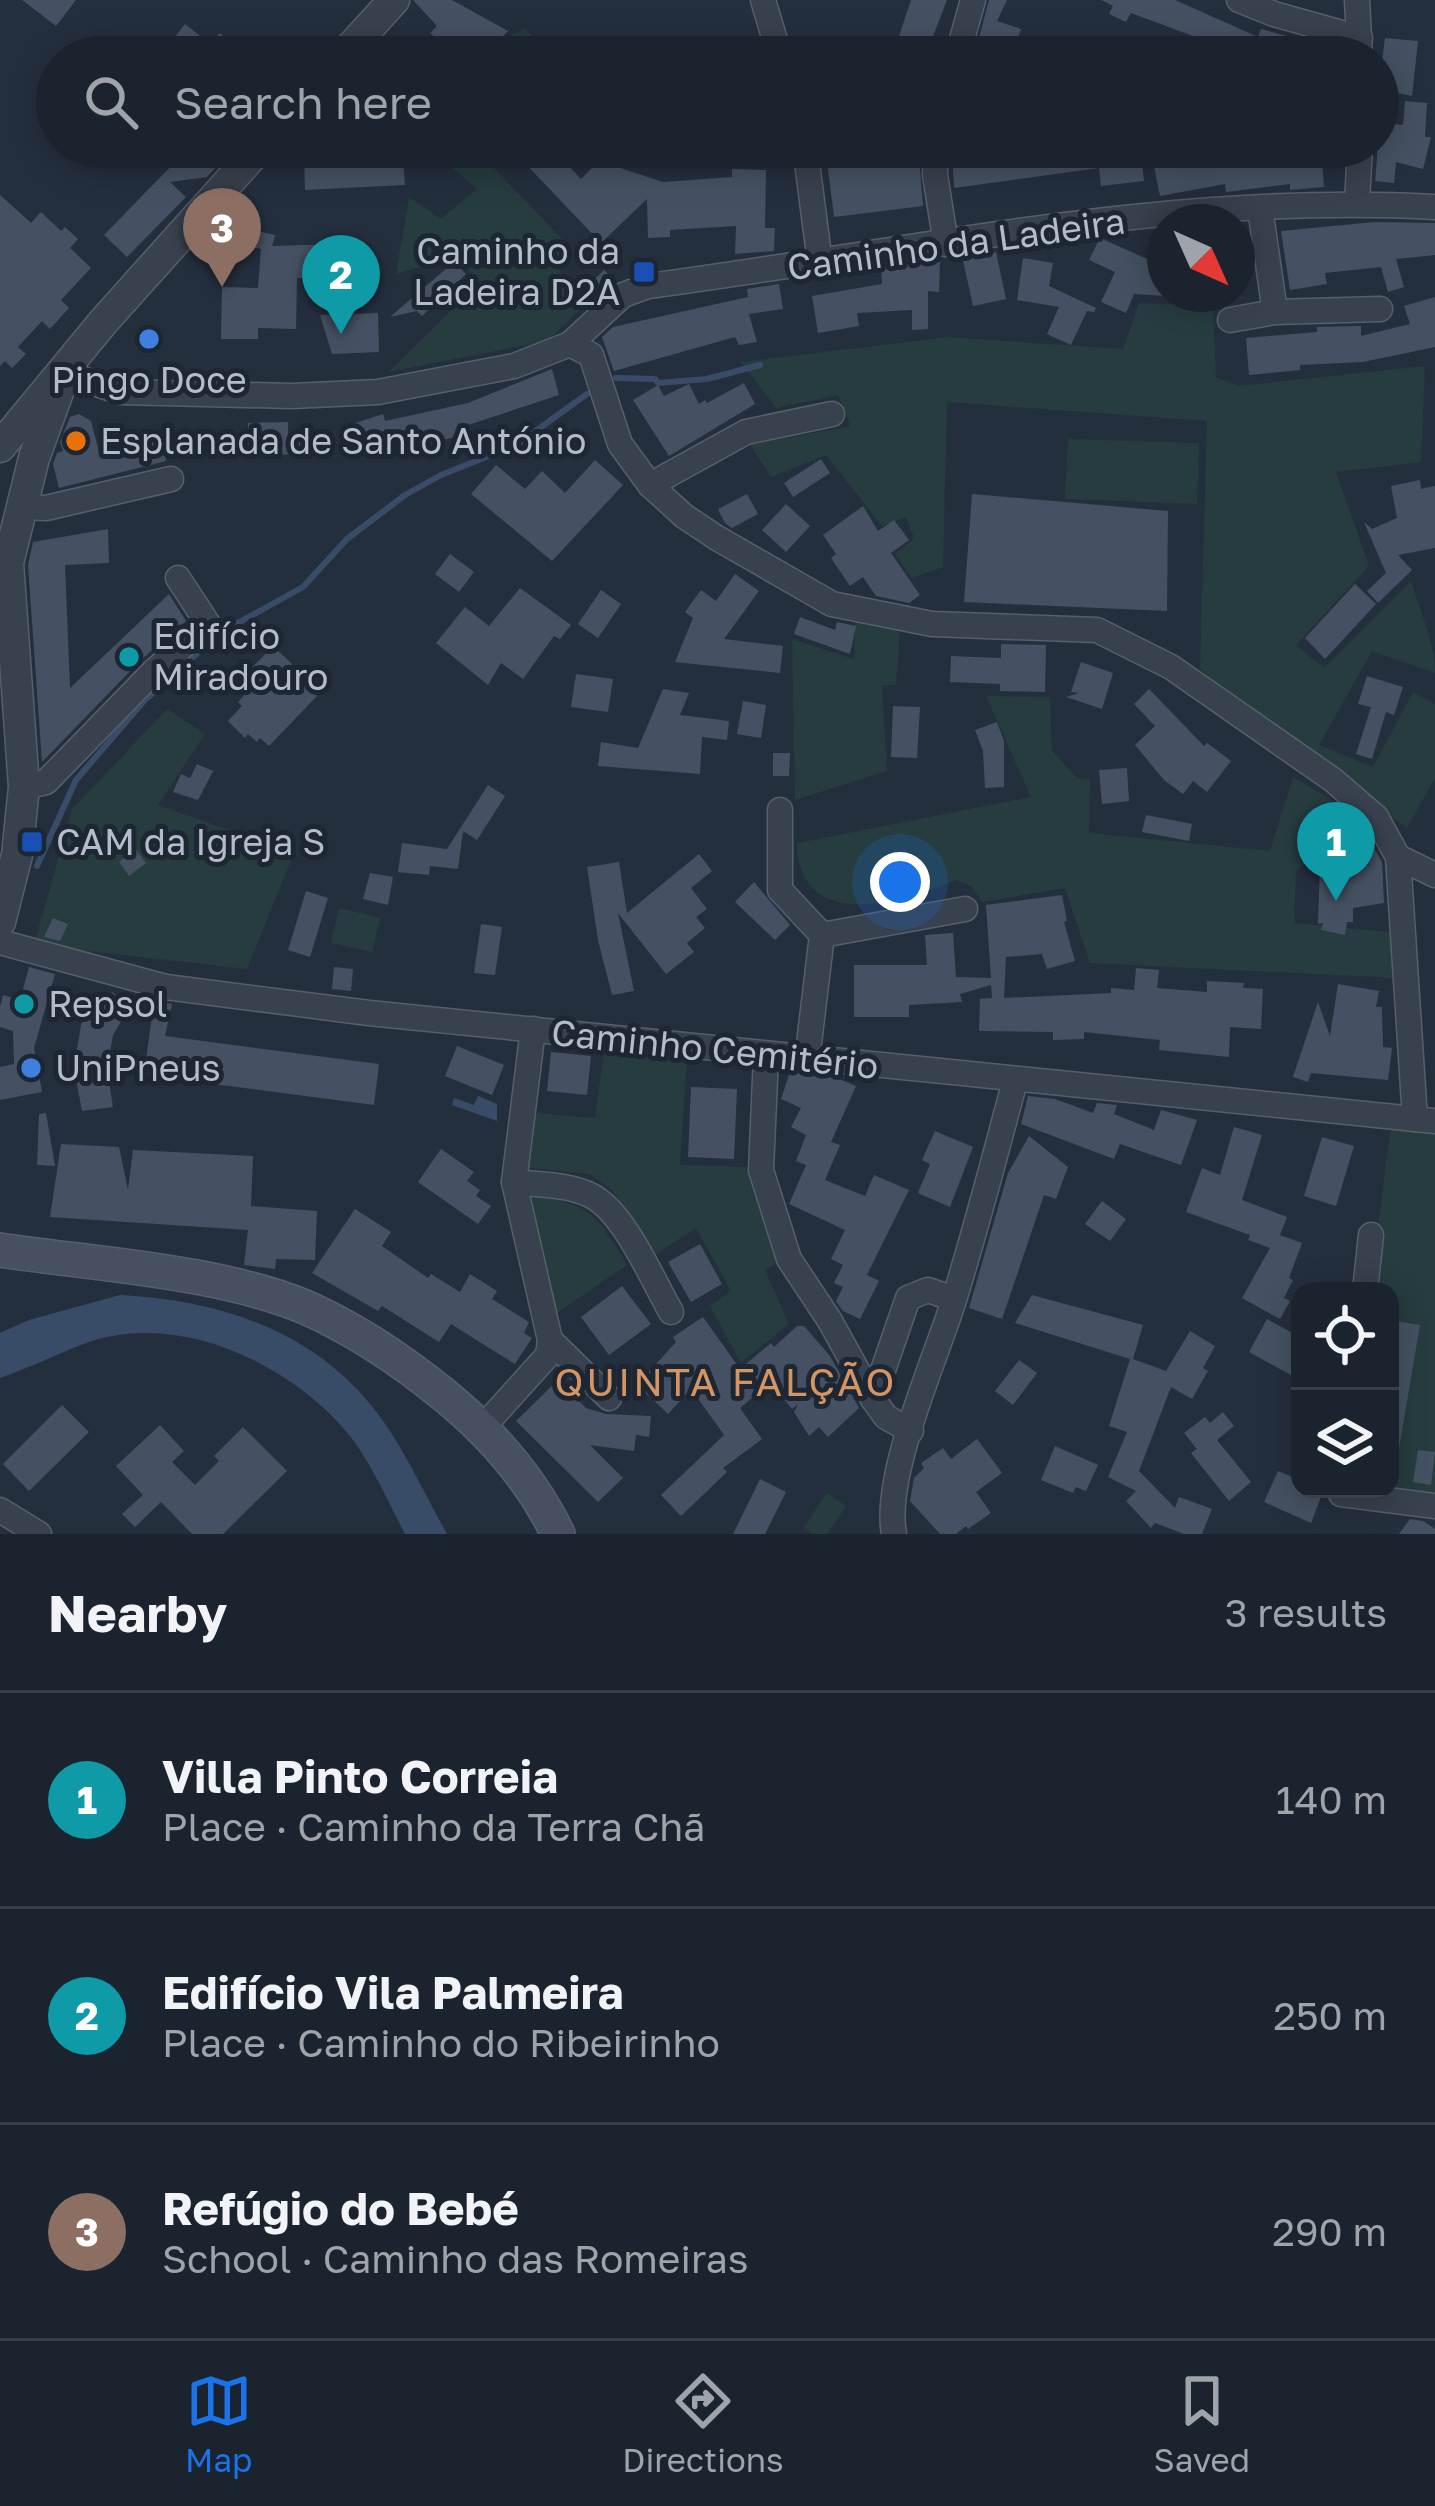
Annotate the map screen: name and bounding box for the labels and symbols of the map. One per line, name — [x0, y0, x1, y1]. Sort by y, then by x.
pin: 3 — [183, 188, 261, 287]
street label: Caminho da Ladeira — [784, 199, 1128, 288]
north arrow — [1147, 204, 1255, 312]
place label: Caminho da Ladeira D2A — [413, 229, 620, 313]
pin: 2 — [302, 235, 380, 334]
marker: Caminho da Ladeira D2A — [631, 259, 657, 285]
marker: Pingo Doce — [136, 326, 162, 352]
place label: Pingo Doce — [51, 358, 247, 401]
place label: Esplanada de Santo António — [100, 419, 586, 462]
marker: Esplanada de Santo António — [63, 428, 89, 454]
place label: Edifício Miradouro — [153, 614, 328, 698]
marker: Edifício Miradouro — [116, 644, 142, 670]
pin: 1 — [1297, 802, 1375, 901]
place label: CAM da Igreja S — [56, 820, 325, 863]
marker: CAM da Igreja S — [19, 829, 45, 855]
your location — [870, 852, 930, 912]
place label: Repsol — [48, 982, 167, 1025]
marker: Repsol — [11, 991, 37, 1017]
street label: Caminho Cemitério — [549, 1010, 881, 1087]
place label: UniPneus — [55, 1046, 221, 1089]
marker: UniPneus — [18, 1055, 44, 1081]
district label: QUINTA FALÇÃO — [555, 1358, 897, 1405]

